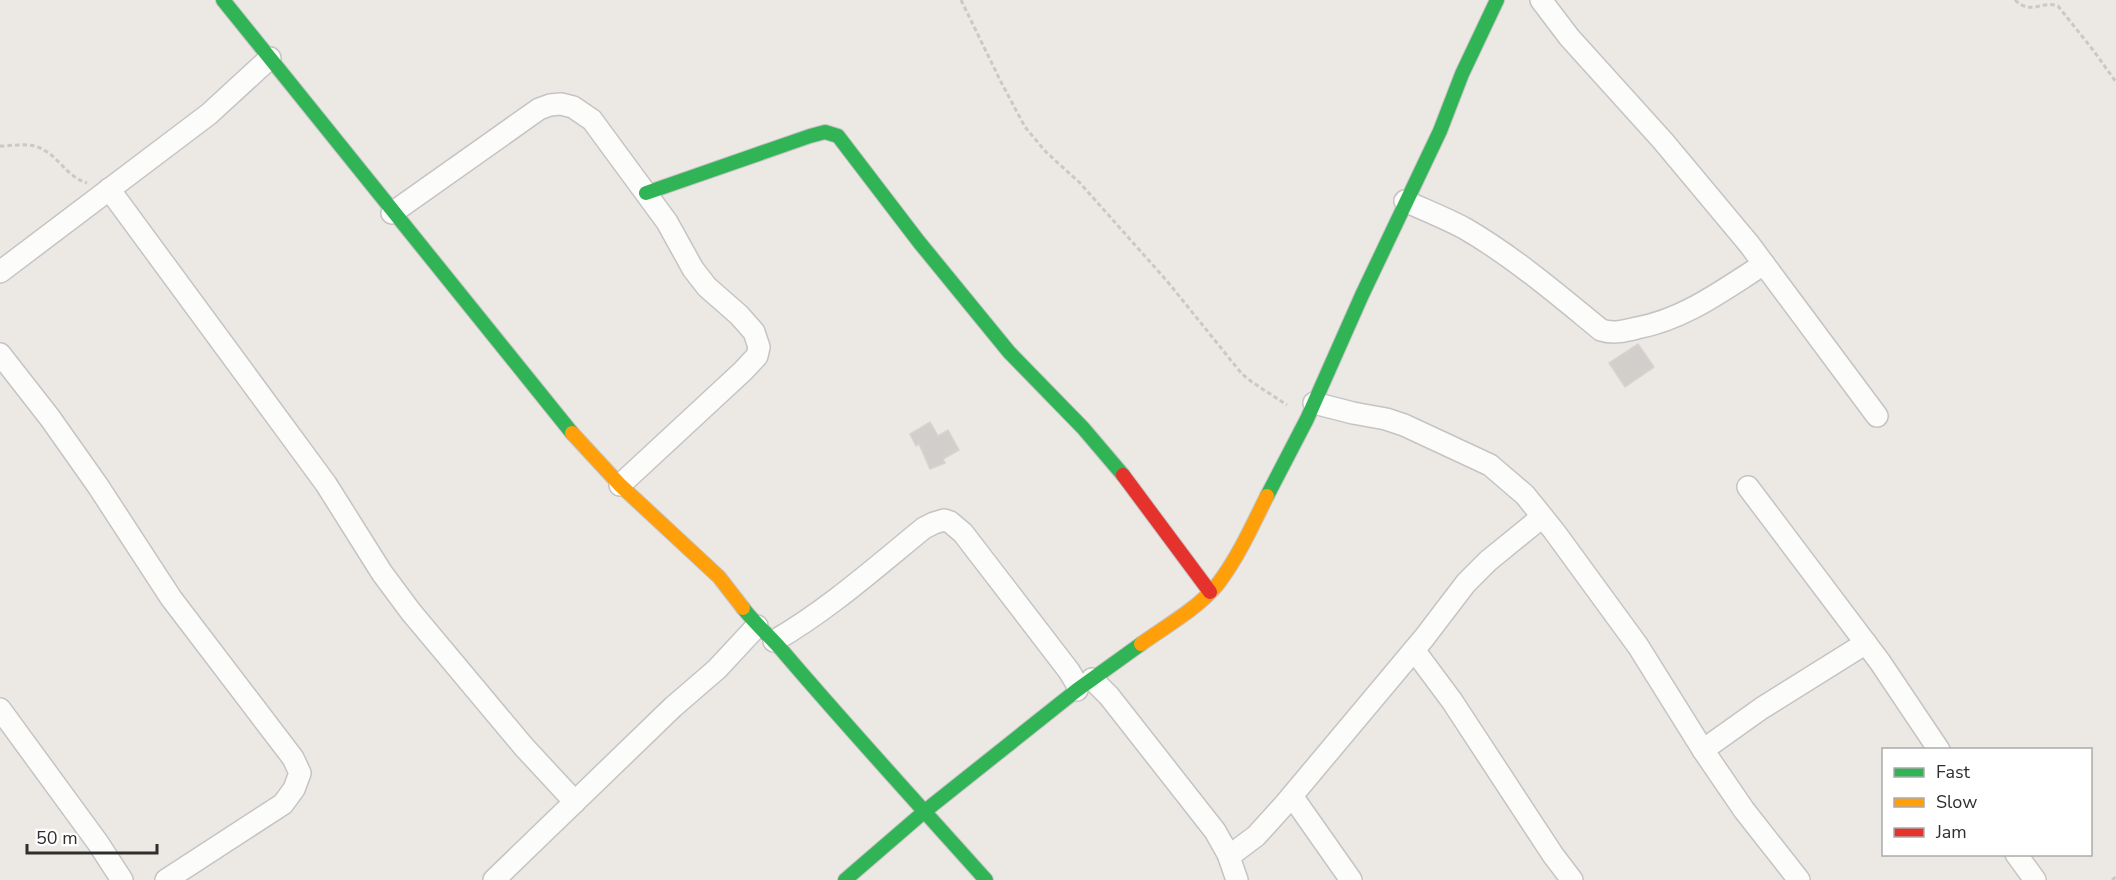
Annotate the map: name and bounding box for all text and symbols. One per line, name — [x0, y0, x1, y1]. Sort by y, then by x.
legend — [1882, 748, 2092, 856]
text: Fast — [1936, 760, 1971, 784]
text: Slow — [1936, 790, 1977, 814]
scale bar — [27, 817, 158, 855]
text: Jam — [1935, 820, 1967, 844]
text: 50 m — [36, 826, 78, 850]

